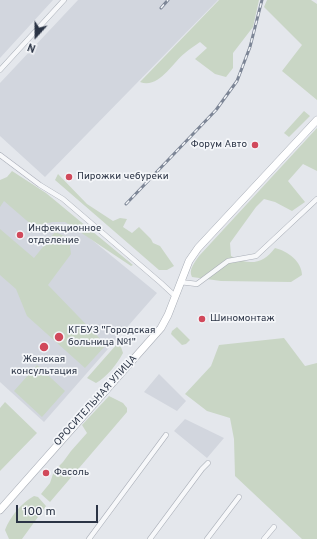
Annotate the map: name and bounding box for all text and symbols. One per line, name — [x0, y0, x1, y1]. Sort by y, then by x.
north arrow — [16, 16, 56, 56]
text: N — [26, 39, 38, 55]
place label: Форум Авто — [191, 139, 247, 151]
marker: Форум Авто — [250, 140, 260, 150]
place label: Пирожки чебуреки — [77, 171, 169, 183]
marker: Пирожки чебуреки — [64, 172, 74, 182]
place label: Инфекционное отделение — [28, 223, 101, 246]
marker: Инфекционное отделение — [15, 230, 25, 240]
place label: Шиномонтаж — [210, 313, 275, 325]
marker: Шиномонтаж — [197, 314, 207, 324]
place label: КГБУЗ "Городская больница №1" — [68, 325, 155, 348]
marker: КГБУЗ "Городская больница №1" — [53, 331, 65, 343]
marker: Женская консультация — [38, 341, 50, 353]
street label: ОРОСИТЕЛЬНАЯ УЛИЦА — [52, 353, 140, 449]
place label: Женская консультация — [11, 354, 77, 378]
place label: Фасоль — [54, 467, 89, 479]
marker: Фасоль — [41, 468, 51, 478]
scale bar — [18, 497, 100, 523]
text: 100 m — [23, 504, 56, 520]

